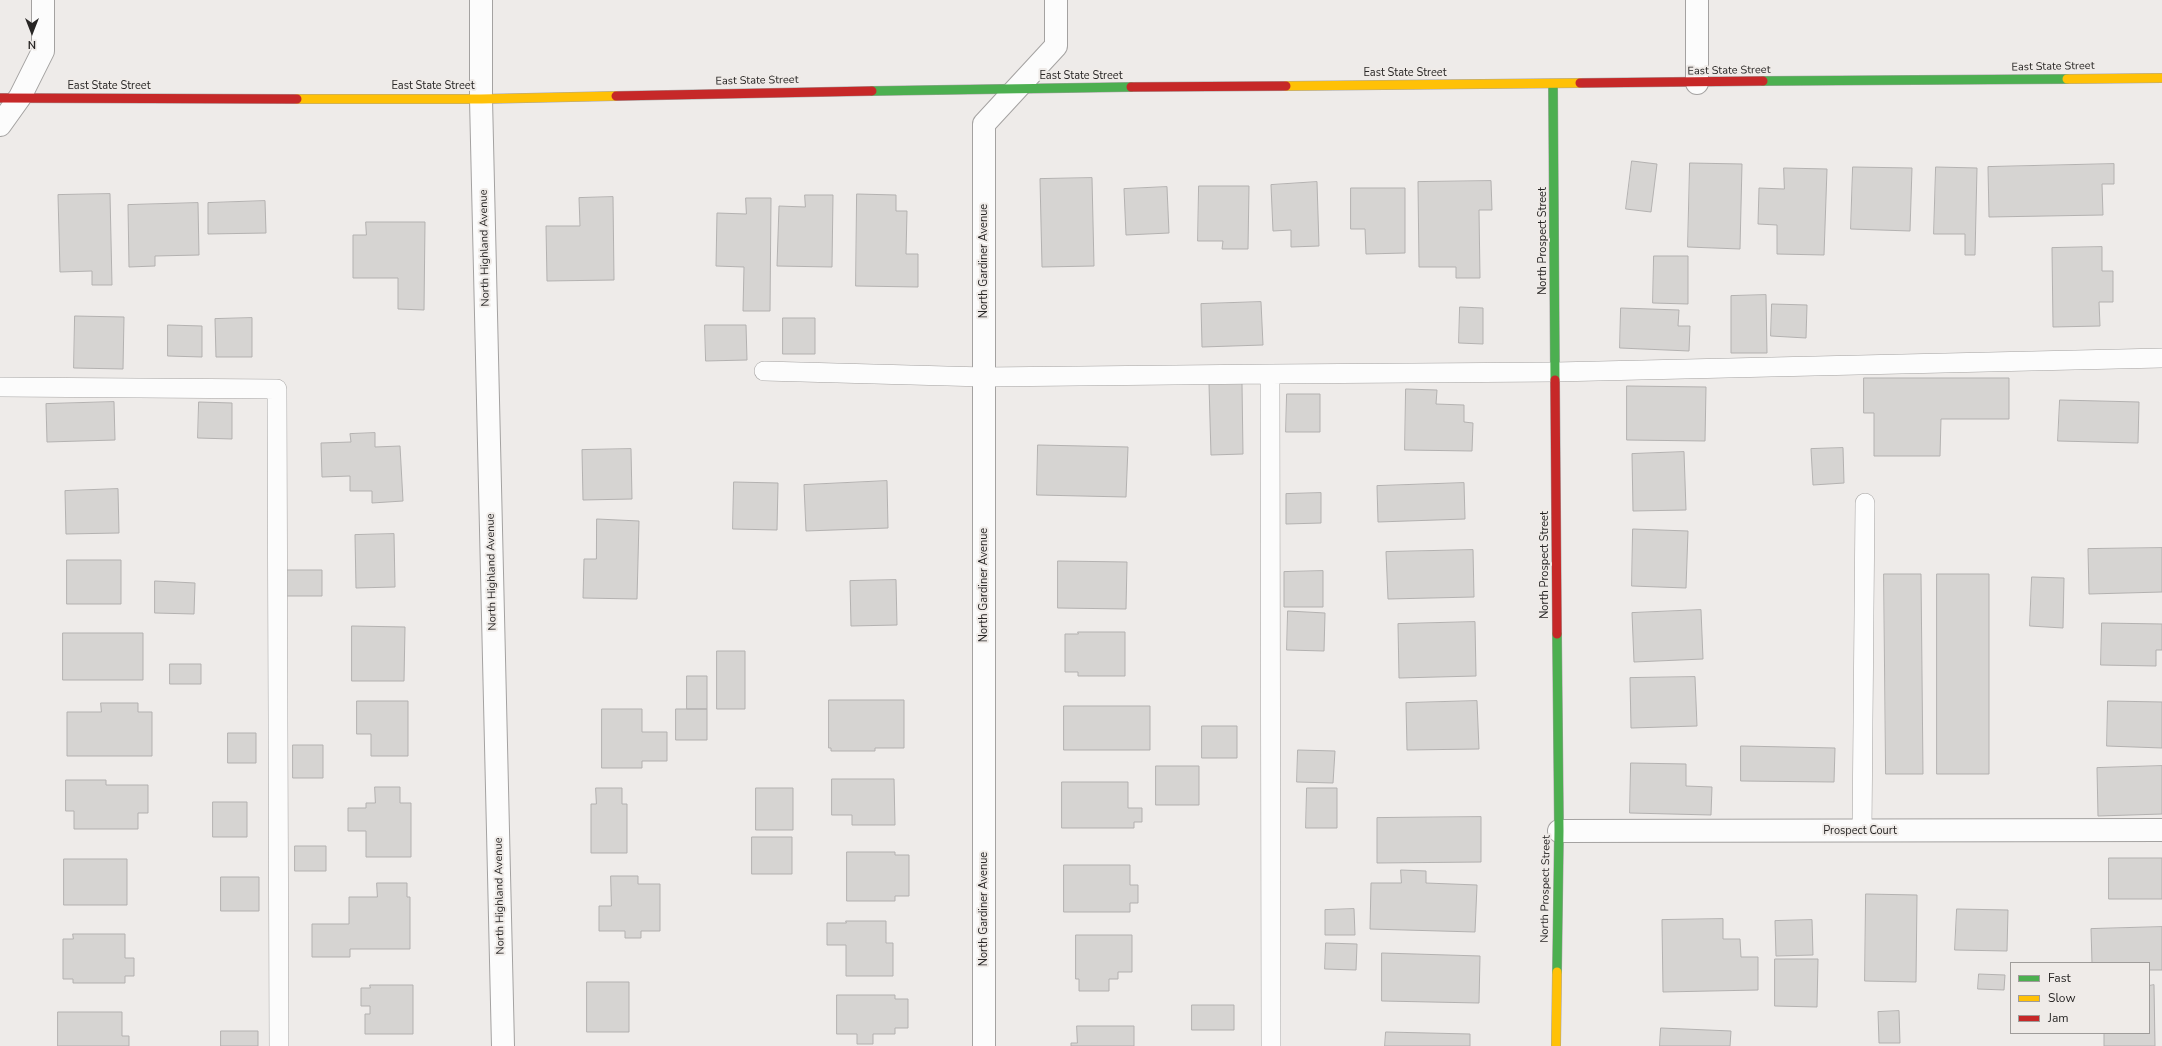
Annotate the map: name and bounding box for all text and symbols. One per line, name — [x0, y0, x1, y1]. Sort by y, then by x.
north arrow — [12, 12, 52, 52]
text: N — [28, 37, 36, 52]
street label: East State Street — [2011, 60, 2095, 74]
street label: East State Street — [1687, 64, 1771, 78]
street label: East State Street — [1364, 66, 1446, 80]
street label: East State Street — [1040, 69, 1122, 83]
street label: East State Street — [715, 74, 799, 88]
street label: East State Street — [68, 79, 150, 93]
street label: East State Street — [392, 79, 474, 93]
street label: North Prospect Street — [1536, 187, 1550, 295]
street label: North Highland Avenue — [477, 189, 493, 307]
street label: North Gardiner Avenue — [977, 204, 991, 318]
street label: North Prospect Street — [1538, 511, 1552, 619]
street label: North Highland Avenue — [484, 513, 500, 631]
street label: North Gardiner Avenue — [977, 528, 991, 642]
street label: Prospect Court — [1823, 824, 1897, 838]
street label: North Prospect Street — [1538, 835, 1554, 943]
street label: North Highland Avenue — [492, 837, 508, 955]
street label: North Gardiner Avenue — [977, 852, 991, 966]
legend — [2010, 962, 2150, 1034]
text: Fast — [2048, 970, 2071, 986]
text: Slow — [2048, 990, 2076, 1006]
text: Jam — [2048, 1010, 2069, 1026]

